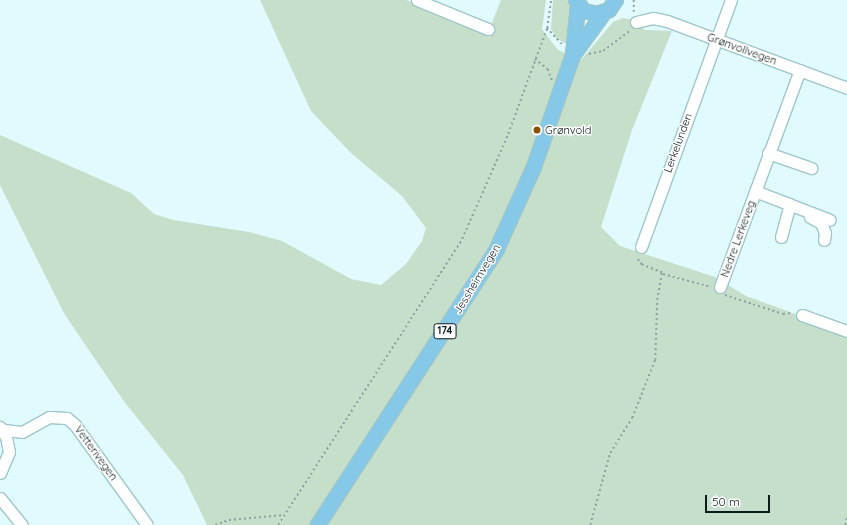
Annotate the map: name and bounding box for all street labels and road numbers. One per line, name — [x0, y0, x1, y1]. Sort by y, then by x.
street label: Grønvollvegen — [705, 30, 779, 68]
street label: Lerkelunden — [661, 111, 695, 175]
street label: Nedre Lerkeveg — [718, 199, 758, 279]
street label: Jessheimvegen — [451, 242, 503, 316]
road number: 174 — [433, 323, 457, 339]
street label: Vetterivegen — [72, 423, 120, 483]

